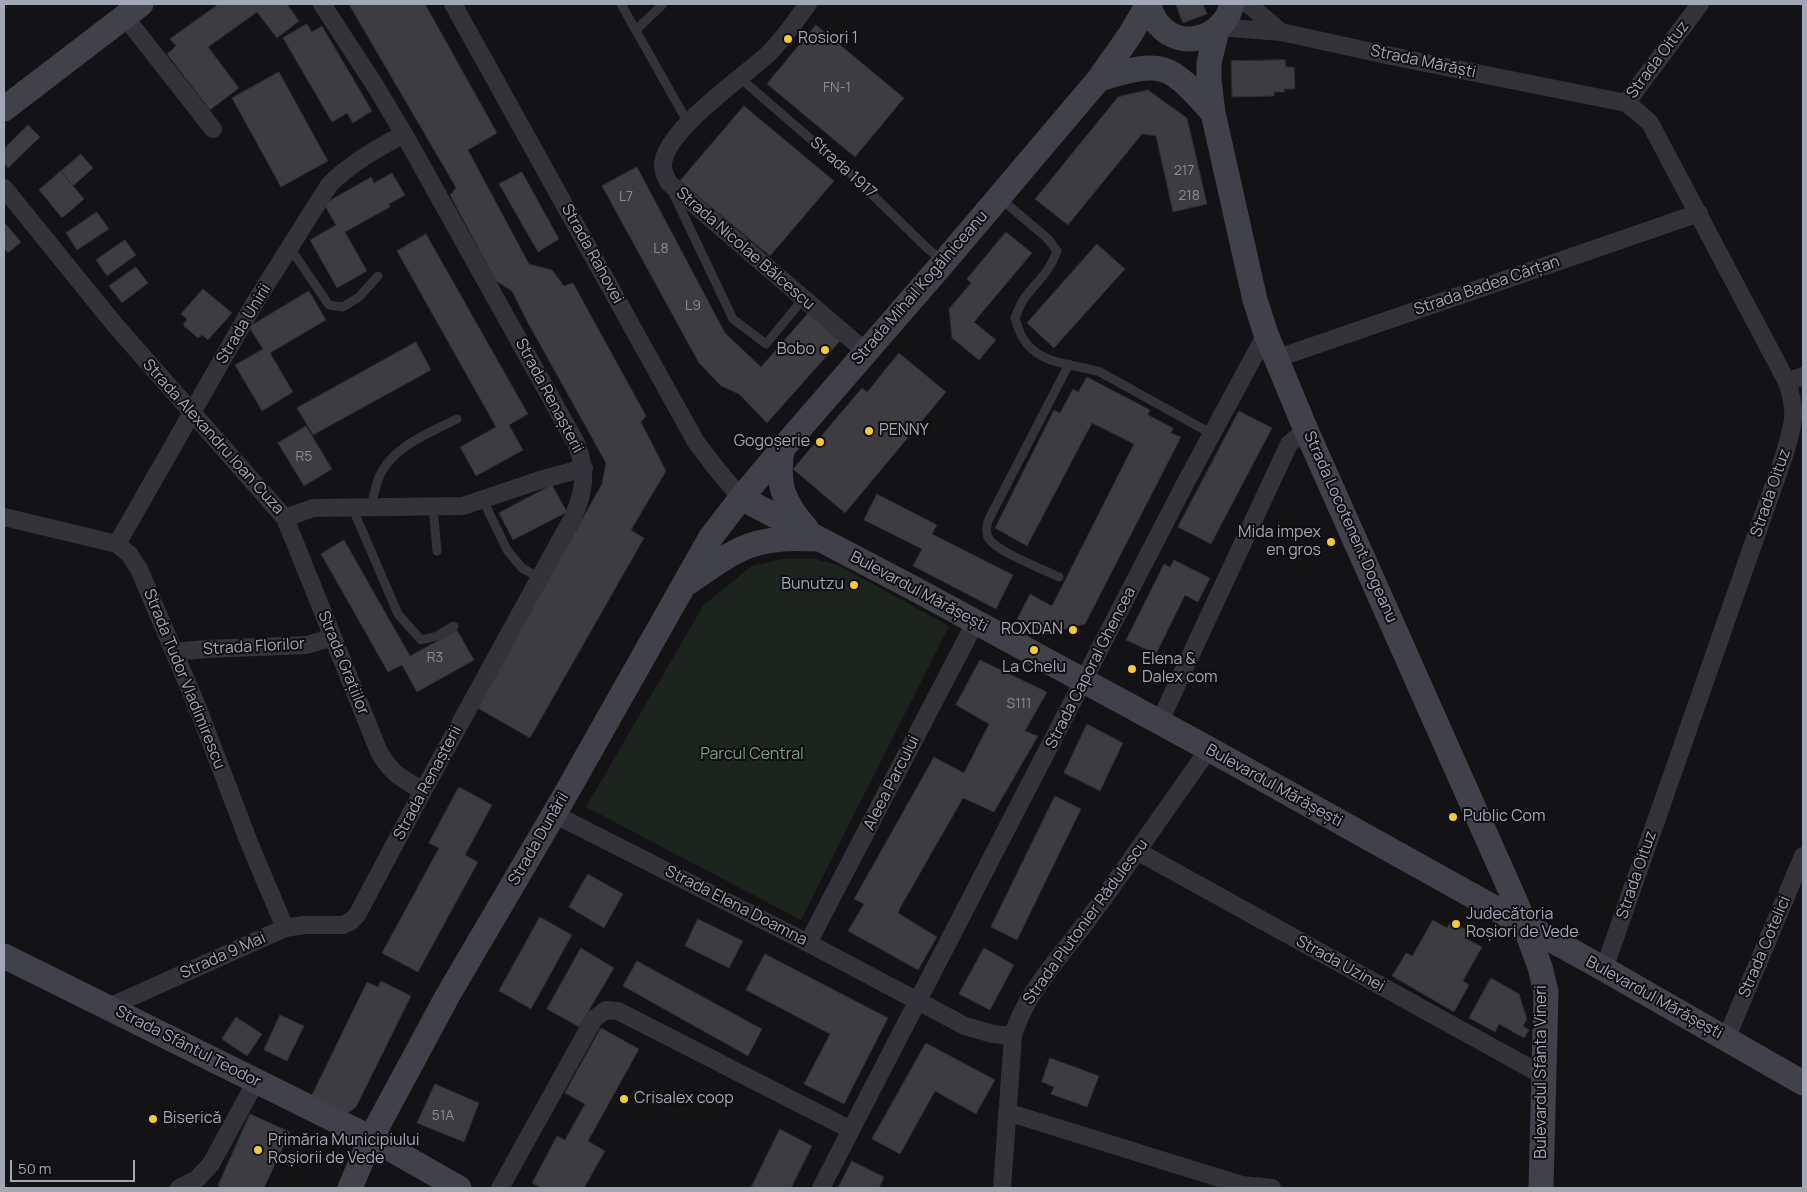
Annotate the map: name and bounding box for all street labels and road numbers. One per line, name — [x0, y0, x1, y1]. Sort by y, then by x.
street label: Strada Oituz — [1623, 18, 1693, 102]
street label: Strada Mărăști — [1368, 41, 1478, 83]
street label: Strada 1917 — [806, 133, 880, 203]
street label: Strada Nicolae Bălcescu — [672, 184, 818, 314]
street label: Strada Rahovei — [557, 201, 627, 307]
street label: Strada Mihail Kogălniceanu — [848, 207, 992, 369]
street label: Strada Badea Cârțan — [1412, 252, 1562, 320]
street label: Strada Unirii — [213, 281, 275, 367]
street label: Strada Renașterii — [511, 335, 587, 457]
street label: Strada Alexandru Ioan Cuza — [138, 355, 288, 519]
street label: Strada Locotenent Dogeanu — [1299, 428, 1401, 626]
street label: Strada Oituz — [1747, 446, 1795, 540]
street label: Bulevardul Mărășești — [847, 548, 991, 636]
street label: Strada Caporal Ghencea — [1042, 584, 1140, 752]
street label: Strada Tudor Vladimirescu — [139, 586, 229, 772]
street label: Strada Grațiilor — [313, 608, 373, 718]
street label: Strada Florilor — [203, 635, 305, 659]
street label: Strada Renașterii — [390, 722, 466, 844]
street label: Aleea Parcului — [860, 732, 924, 834]
street label: Bulevardul Mărășești — [1202, 740, 1346, 832]
street label: Strada Dunării — [505, 789, 573, 889]
street label: Strada Oituz — [1613, 828, 1661, 922]
street label: Strada Plutonier Rădulescu — [1019, 835, 1153, 1009]
street label: Strada Elena Doamna — [662, 862, 810, 950]
street label: Strada Cotelici — [1735, 893, 1795, 1001]
street label: Strada 9 Mai — [177, 929, 269, 983]
street label: Strada Uzinei — [1292, 932, 1388, 996]
street label: Bulevardul Mărășești — [1582, 952, 1726, 1044]
street label: Bulevardul Sfânta Vineri — [1532, 985, 1552, 1159]
street label: Strada Sfântul Teodor — [112, 1002, 264, 1092]

